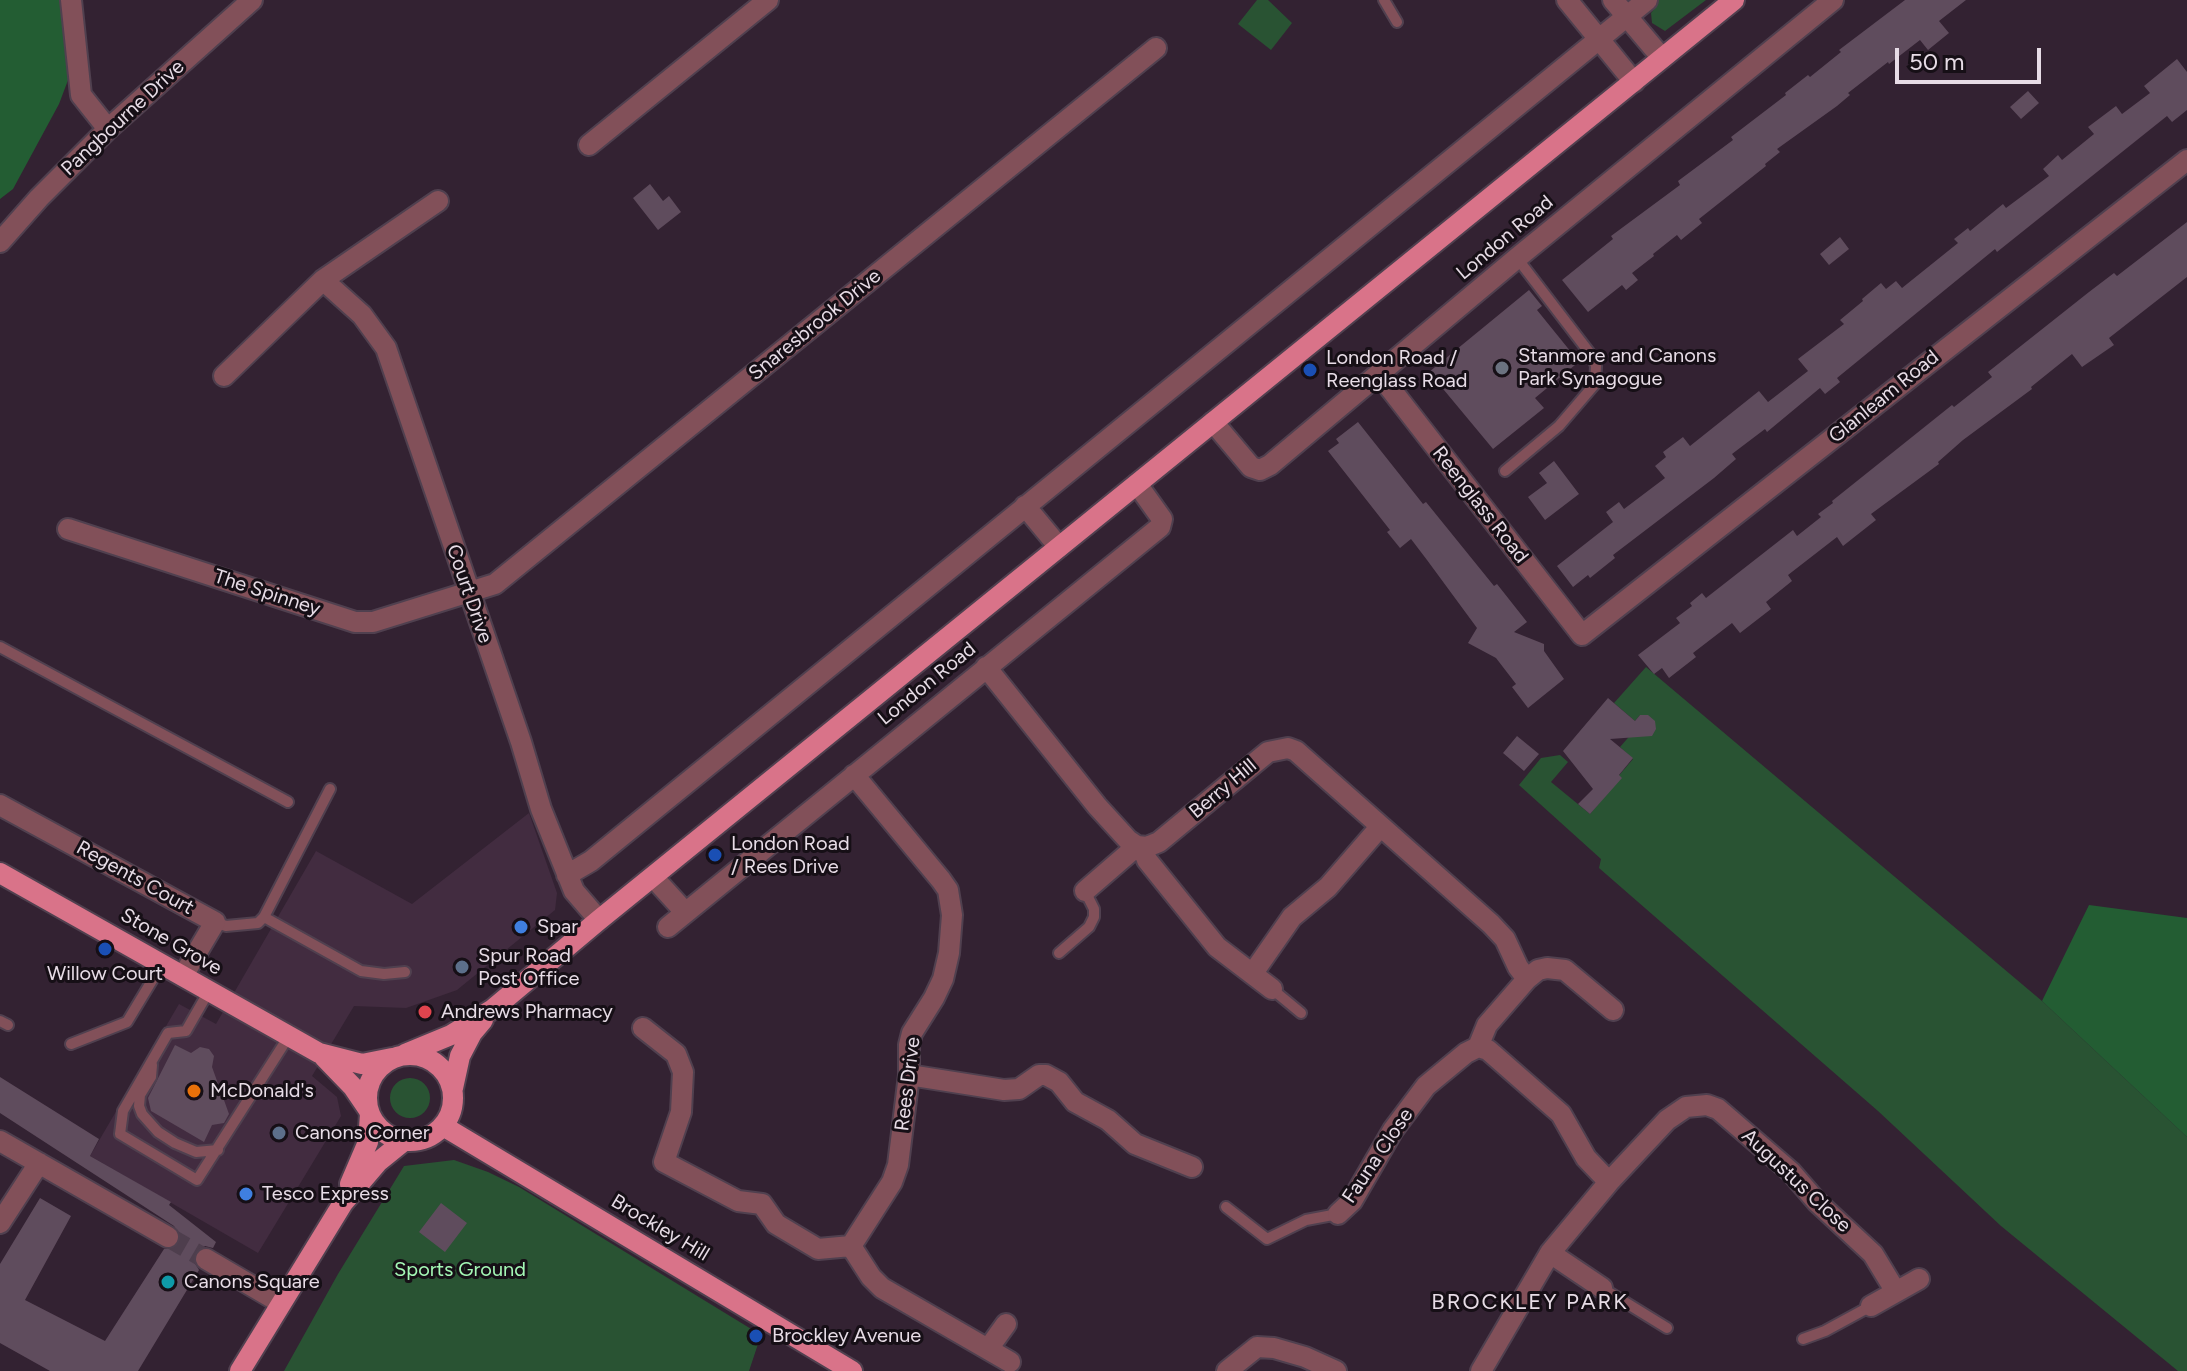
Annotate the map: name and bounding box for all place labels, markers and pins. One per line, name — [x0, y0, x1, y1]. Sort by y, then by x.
place label: Stanmore and Canons Park Synagogue — [1518, 344, 1716, 391]
place label: London Road / Reenglass Road — [1326, 346, 1467, 393]
marker: Stanmore and Canons Park Synagogue — [1493, 359, 1511, 377]
marker: London Road / Reenglass Road — [1301, 361, 1319, 379]
place label: London Road / Rees Drive — [731, 832, 850, 879]
marker: London Road / Rees Drive — [706, 846, 724, 864]
place label: Spar — [537, 915, 578, 939]
marker: Spar — [512, 918, 530, 936]
marker: Willow Court — [96, 940, 114, 958]
place label: Spur Road Post Office — [478, 944, 579, 991]
marker: Spur Road Post Office — [453, 958, 471, 976]
place label: Willow Court — [47, 962, 163, 986]
place label: Andrews Pharmacy — [441, 1000, 613, 1024]
marker: Andrews Pharmacy — [416, 1003, 434, 1021]
place label: McDonald's — [210, 1079, 314, 1103]
marker: McDonald's — [185, 1082, 203, 1100]
place label: Canons Corner — [295, 1121, 429, 1145]
marker: Canons Corner — [270, 1124, 288, 1142]
place label: Tesco Express — [262, 1182, 389, 1206]
marker: Tesco Express — [237, 1185, 255, 1203]
place label: Canons Square — [184, 1270, 320, 1294]
marker: Canons Square — [159, 1273, 177, 1291]
place label: Brockley Avenue — [772, 1324, 921, 1348]
marker: Brockley Avenue — [747, 1327, 765, 1345]

